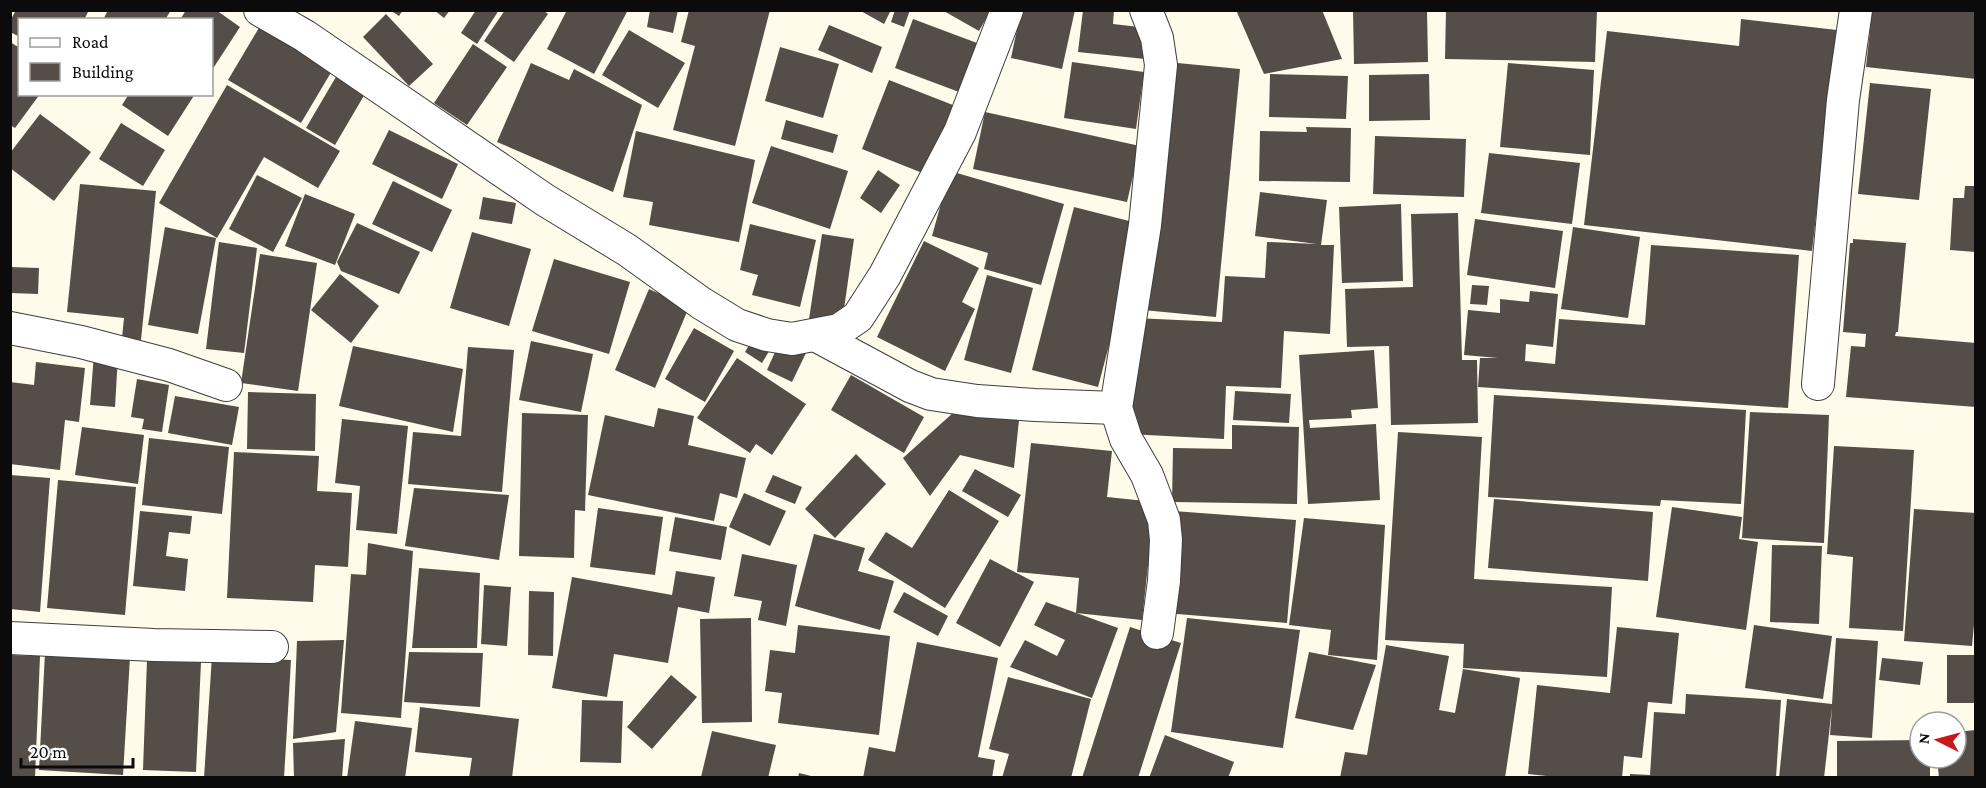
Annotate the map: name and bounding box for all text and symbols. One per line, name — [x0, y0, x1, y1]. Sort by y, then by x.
legend — [18, 18, 213, 96]
text: Road — [72, 32, 109, 52]
text: Building — [72, 62, 134, 82]
north arrow — [1908, 710, 1968, 770]
scale bar — [21, 731, 134, 769]
text: N — [1915, 732, 1933, 745]
text: 20 m — [30, 742, 67, 762]

